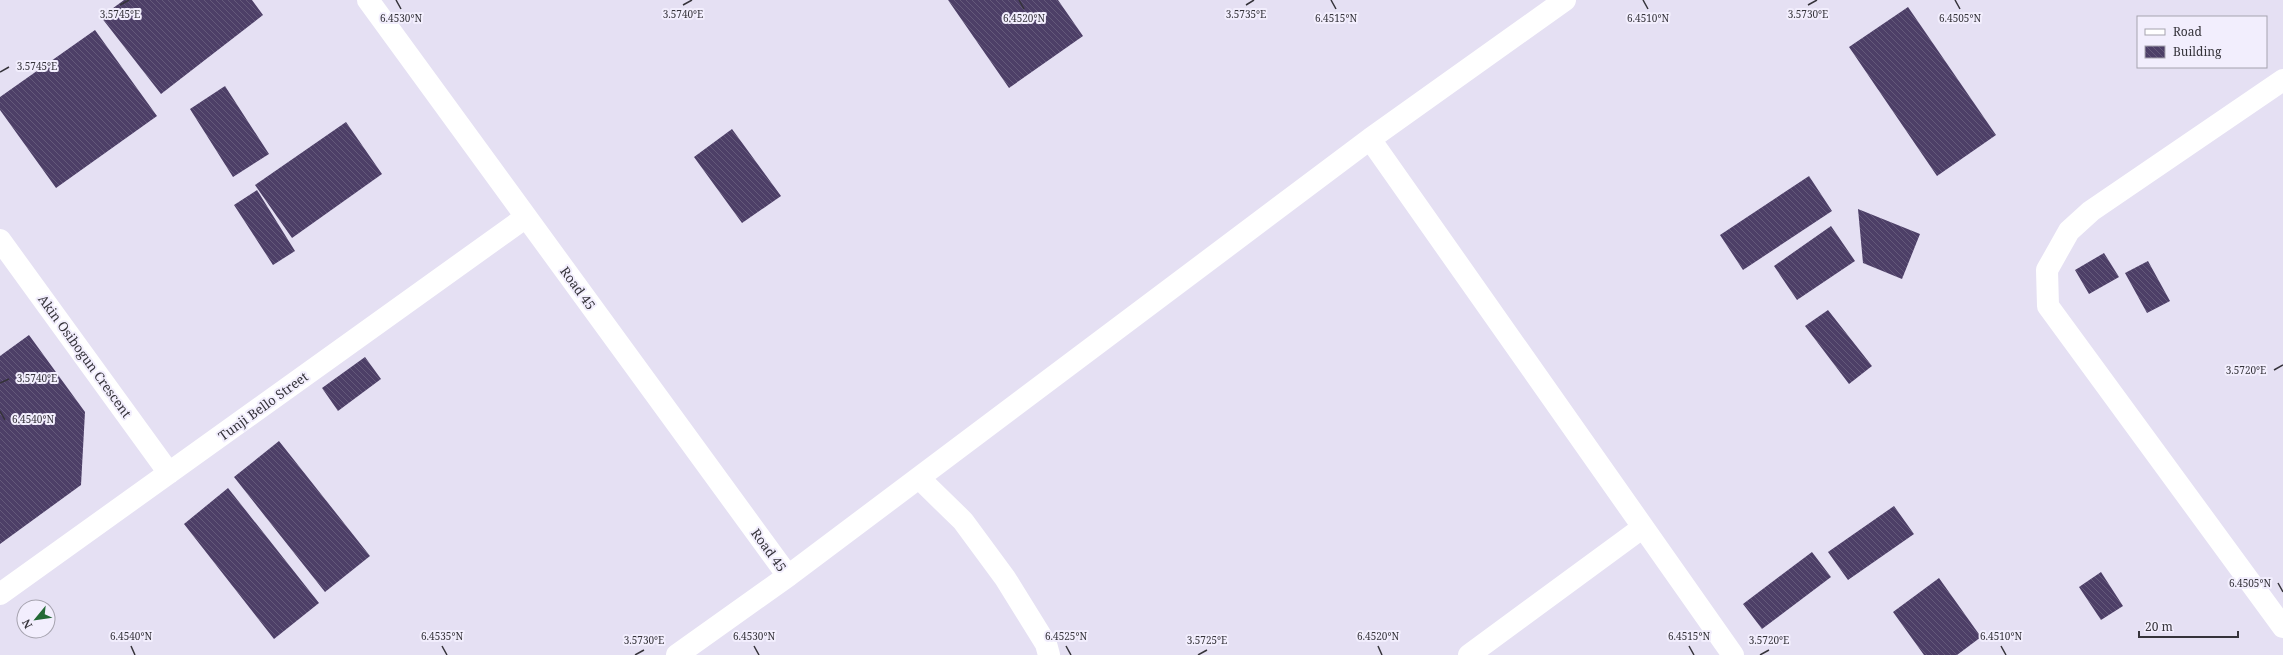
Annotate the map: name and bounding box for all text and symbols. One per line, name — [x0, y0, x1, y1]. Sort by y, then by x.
text: 3.5745°E — [100, 7, 140, 21]
text: 3.5740°E — [663, 7, 703, 21]
text: 3.5735°E — [1226, 7, 1266, 21]
text: 3.5730°E — [1788, 7, 1828, 21]
text: 6.4530°N — [380, 11, 422, 25]
text: 6.4520°N — [1003, 11, 1045, 25]
text: 6.4515°N — [1315, 11, 1357, 25]
text: 6.4510°N — [1627, 11, 1669, 25]
text: 6.4505°N — [1939, 11, 1981, 25]
legend — [2137, 16, 2267, 68]
text: Road — [2173, 23, 2203, 40]
text: Building — [2173, 43, 2222, 60]
text: 3.5745°E — [17, 59, 57, 73]
street label: Road 45 — [556, 263, 600, 313]
street label: Akin Osibogun Crescent — [34, 291, 136, 422]
text: 3.5720°E — [2226, 363, 2266, 377]
street label: Tunji Bello Street — [215, 367, 312, 445]
text: 3.5740°E — [17, 371, 57, 385]
text: 6.4540°N — [12, 412, 54, 426]
street label: Road 45 — [747, 525, 791, 575]
text: 6.4505°N — [2229, 576, 2271, 590]
north arrow — [16, 599, 56, 639]
scale bar — [2139, 613, 2238, 639]
text: N — [18, 616, 35, 632]
text: 20 m — [2145, 618, 2173, 635]
text: 6.4540°N — [110, 629, 152, 643]
text: 6.4535°N — [421, 629, 463, 643]
text: 6.4530°N — [733, 629, 775, 643]
text: 6.4525°N — [1045, 629, 1087, 643]
text: 6.4520°N — [1357, 629, 1399, 643]
text: 6.4515°N — [1668, 629, 1710, 643]
text: 6.4510°N — [1980, 629, 2022, 643]
text: 3.5730°E — [624, 633, 664, 647]
text: 3.5725°E — [1187, 633, 1227, 647]
text: 3.5720°E — [1749, 633, 1789, 647]

